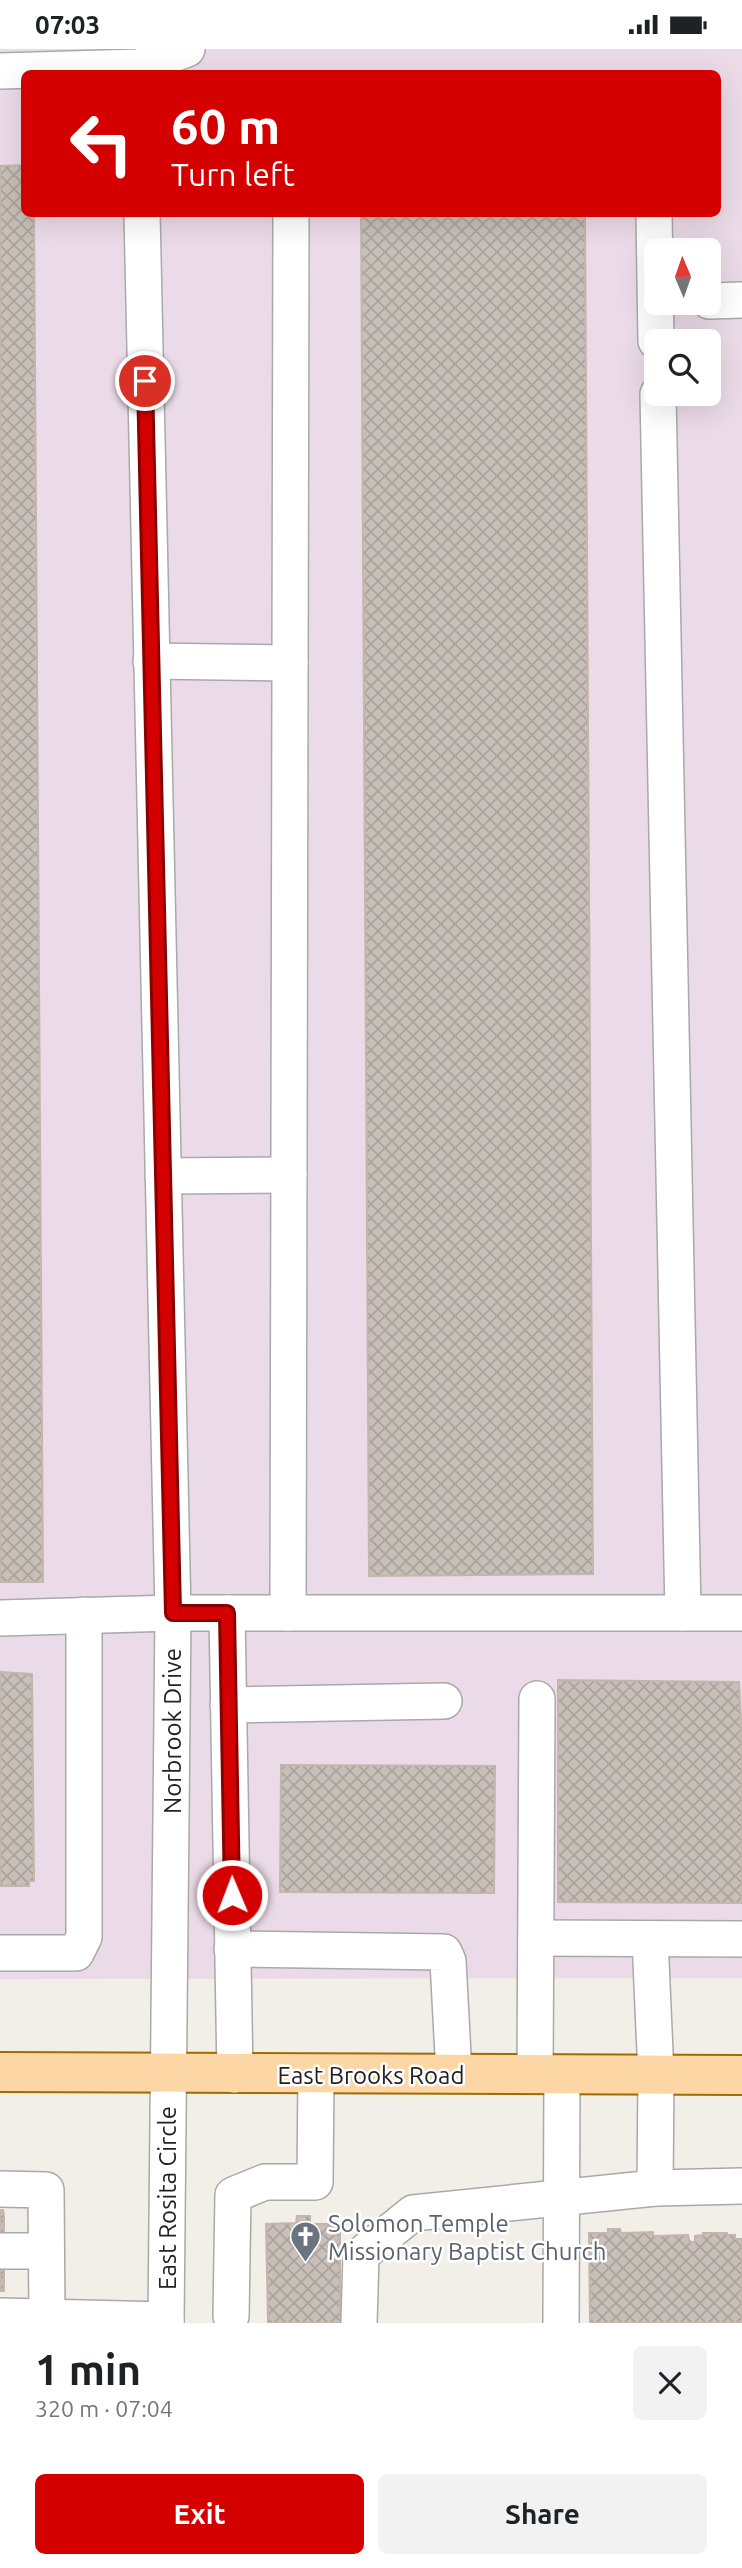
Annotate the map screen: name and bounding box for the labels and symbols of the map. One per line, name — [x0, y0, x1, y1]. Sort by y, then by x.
north arrow — [644, 238, 721, 315]
pin — [115, 351, 175, 411]
street label: Norbrook Drive — [159, 1648, 186, 1814]
position arrow — [195, 1858, 269, 1932]
street label: East Brooks Road — [278, 2062, 464, 2089]
street label: East Rosita Circle — [154, 2106, 181, 2290]
place label: Solomon Temple Missionary Baptist Church — [328, 2210, 606, 2265]
church icon: Solomon Temple Missionary Baptist Church — [288, 2220, 322, 2264]

